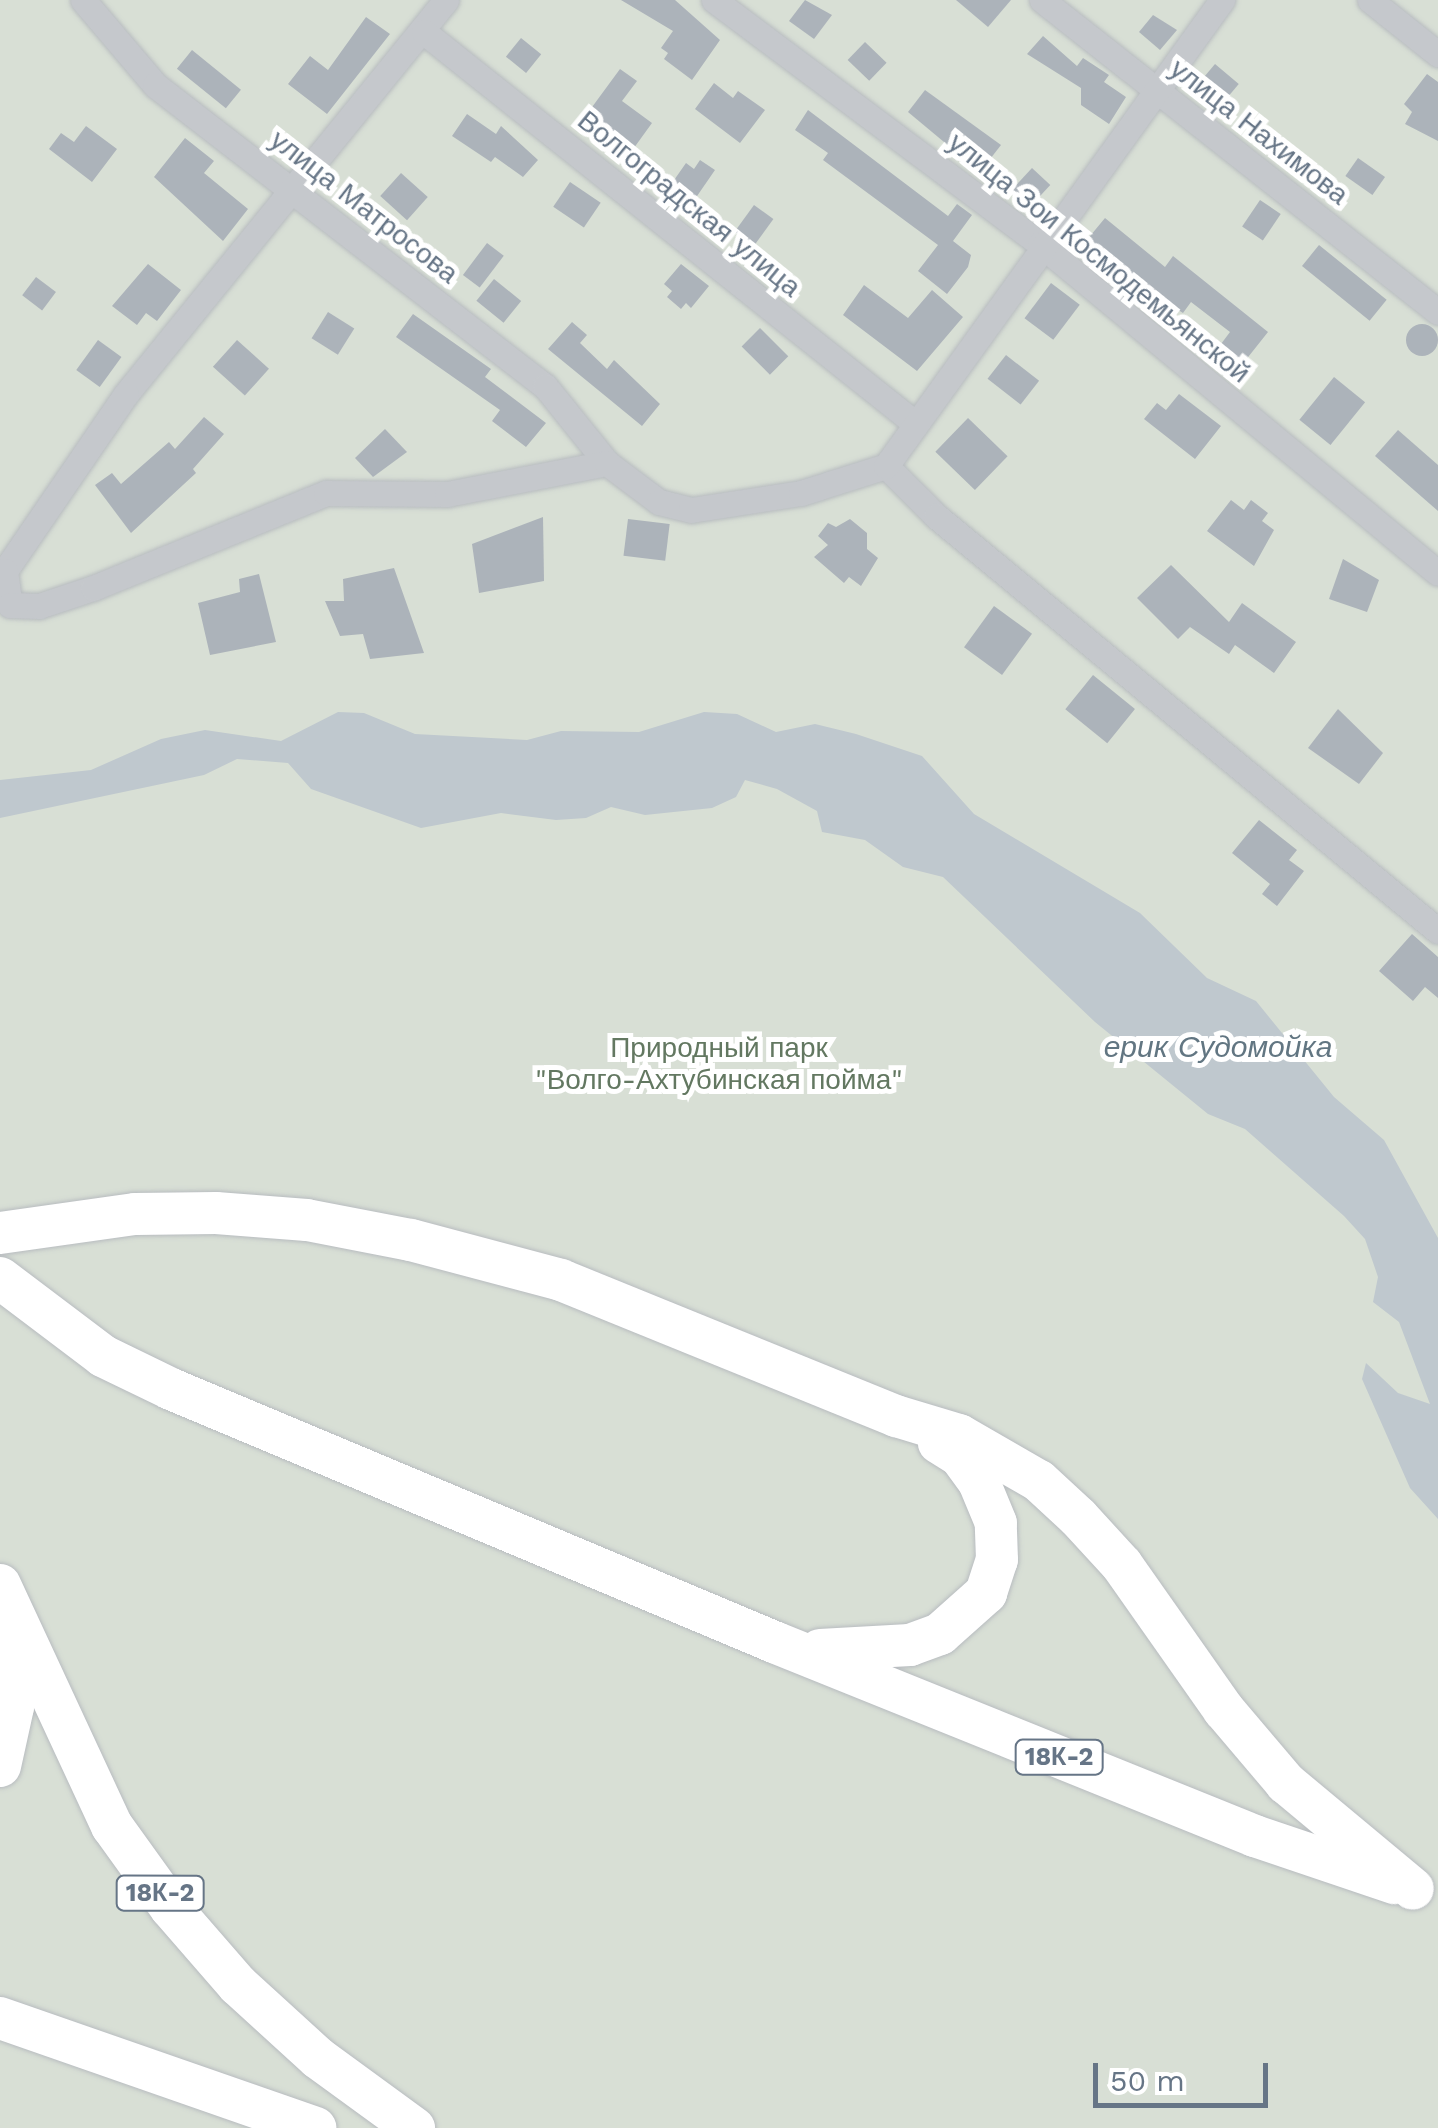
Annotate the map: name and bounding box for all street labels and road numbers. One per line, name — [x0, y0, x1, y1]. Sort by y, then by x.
street label: улица Нахимова — [1163, 52, 1355, 212]
street label: Волгоградская улица — [571, 104, 807, 304]
street label: улица Матросова — [263, 123, 465, 291]
street label: улица Зои Космодемьянской — [941, 126, 1257, 390]
road number: 18К-2 — [1014, 1737, 1104, 1777]
road number: 18К-2 — [115, 1873, 205, 1913]

